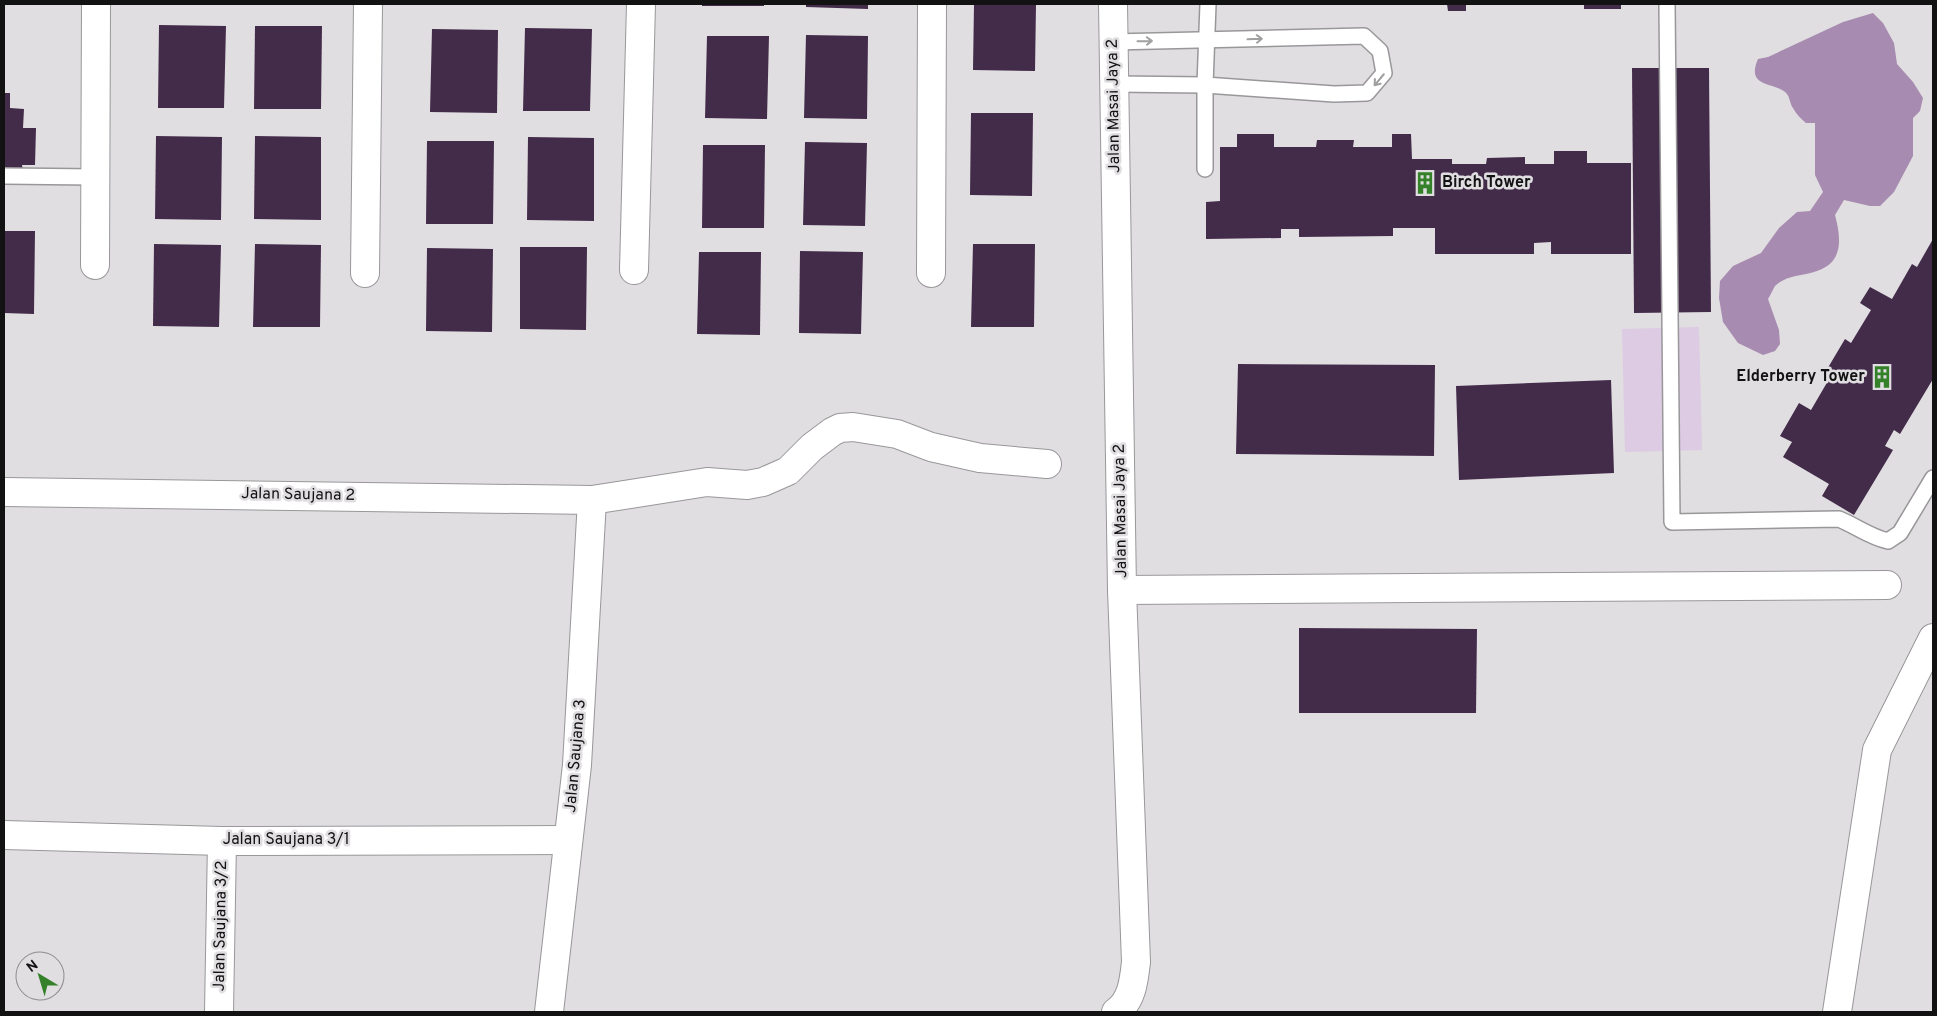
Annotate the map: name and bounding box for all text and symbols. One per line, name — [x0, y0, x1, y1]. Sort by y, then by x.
one-way arrow — [1246, 34, 1262, 44]
one-way arrow — [1136, 36, 1153, 46]
street label: Jalan Masai Jaya 2 — [1103, 39, 1125, 173]
one-way arrow — [1373, 73, 1384, 86]
building icon: Birch Tower — [1412, 170, 1438, 196]
place label: Birch Tower — [1442, 173, 1531, 193]
building icon: Elderberry Tower — [1869, 364, 1895, 390]
place label: Elderberry Tower — [1736, 367, 1865, 387]
street label: Jalan Masai Jaya 2 — [1110, 444, 1132, 578]
street label: Jalan Saujana 2 — [241, 484, 355, 506]
street label: Jalan Saujana 3 — [561, 698, 591, 814]
street label: Jalan Saujana 3/1 — [222, 830, 350, 850]
street label: Jalan Saujana 3/2 — [210, 860, 232, 992]
north arrow — [15, 951, 65, 1001]
text: N — [24, 957, 42, 977]

